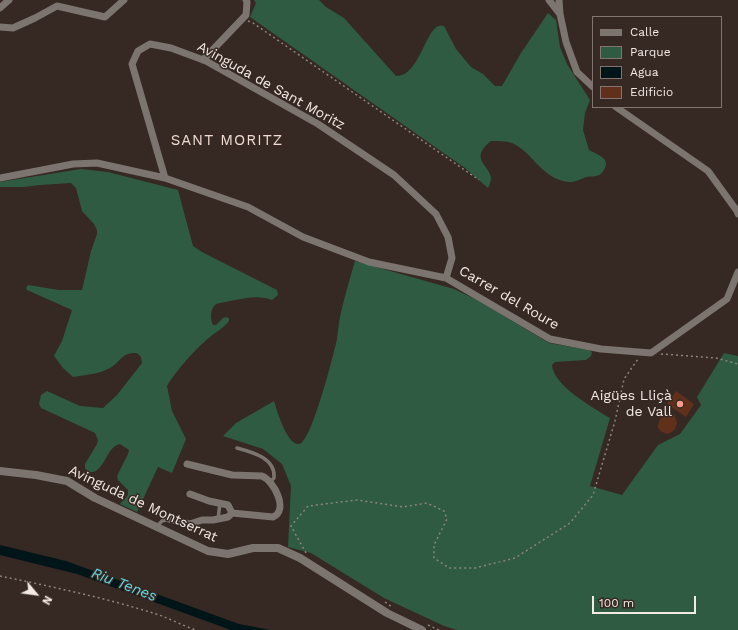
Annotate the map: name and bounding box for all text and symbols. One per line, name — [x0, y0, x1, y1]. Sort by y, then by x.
legend — [592, 16, 722, 108]
text: Calle — [630, 25, 659, 39]
street label: Avinguda de Sant Moritz — [194, 38, 348, 134]
text: Parque — [630, 45, 671, 59]
text: Agua — [630, 65, 659, 79]
text: Edificio — [630, 85, 673, 99]
district label: SANT MORITZ — [171, 132, 283, 150]
street label: Carrer del Roure — [456, 263, 562, 333]
place label: Aigües Lliçà de Vall — [591, 388, 672, 420]
marker: Aigües Lliçà de Vall — [675, 399, 685, 409]
street label: Avinguda de Montserrat — [66, 462, 220, 546]
water label: Riu Tenes — [89, 564, 159, 606]
north arrow — [16, 574, 56, 614]
scale bar — [594, 588, 698, 614]
text: N — [39, 593, 55, 607]
text: 100 m — [599, 596, 634, 610]

